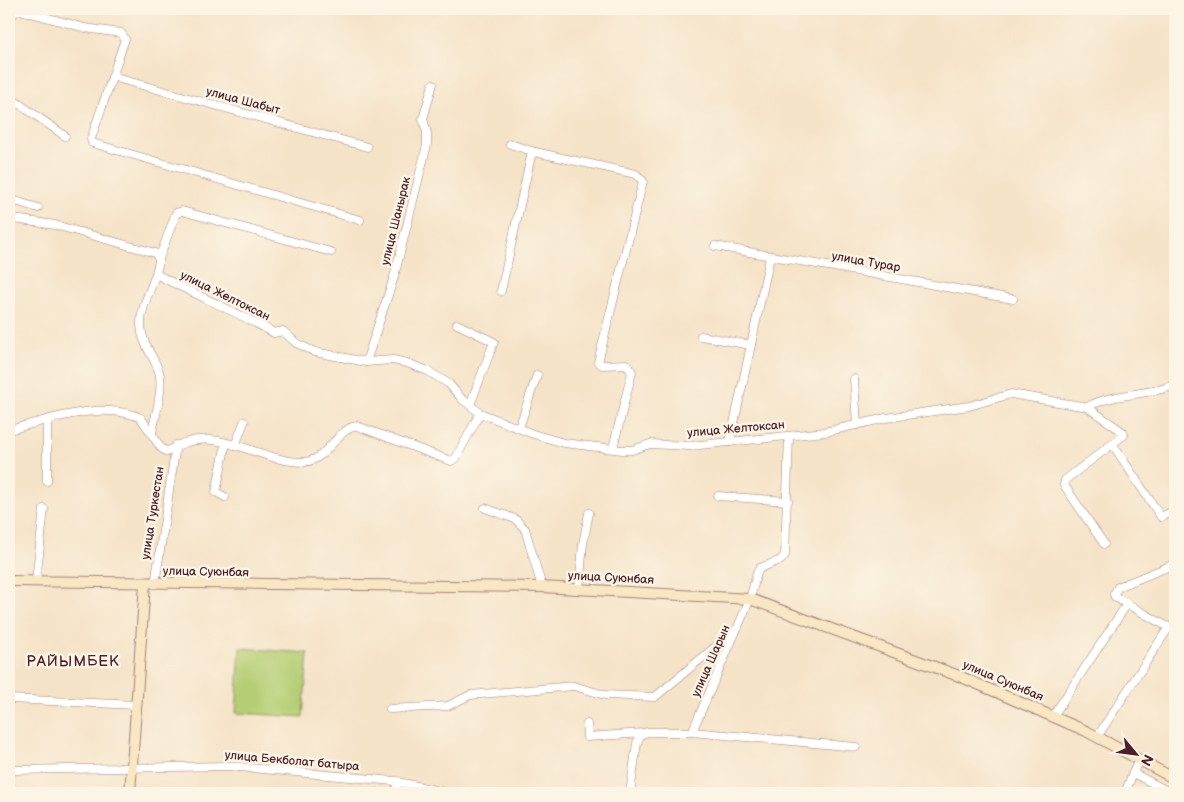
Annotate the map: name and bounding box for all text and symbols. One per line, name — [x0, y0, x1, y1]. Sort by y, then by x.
street label: улица Шабыт — [204, 84, 282, 118]
street label: улица Шанырак — [378, 175, 414, 267]
street label: улица Турар — [830, 249, 902, 275]
street label: улица Желтоксан — [178, 268, 272, 324]
street label: улица Желтоксан — [687, 417, 785, 441]
street label: улица Туркестан — [138, 465, 168, 561]
street label: улица Суюнбая — [163, 564, 250, 580]
street label: улица Суюнбая — [568, 568, 655, 588]
street label: улица Шарын — [688, 623, 734, 699]
district label: РАЙЫМБЕК — [26, 652, 120, 671]
street label: улица Суюнбая — [960, 657, 1046, 705]
north arrow — [1112, 730, 1162, 780]
street label: улица Бекболат батыра — [224, 748, 360, 774]
text: N — [1137, 751, 1157, 769]

